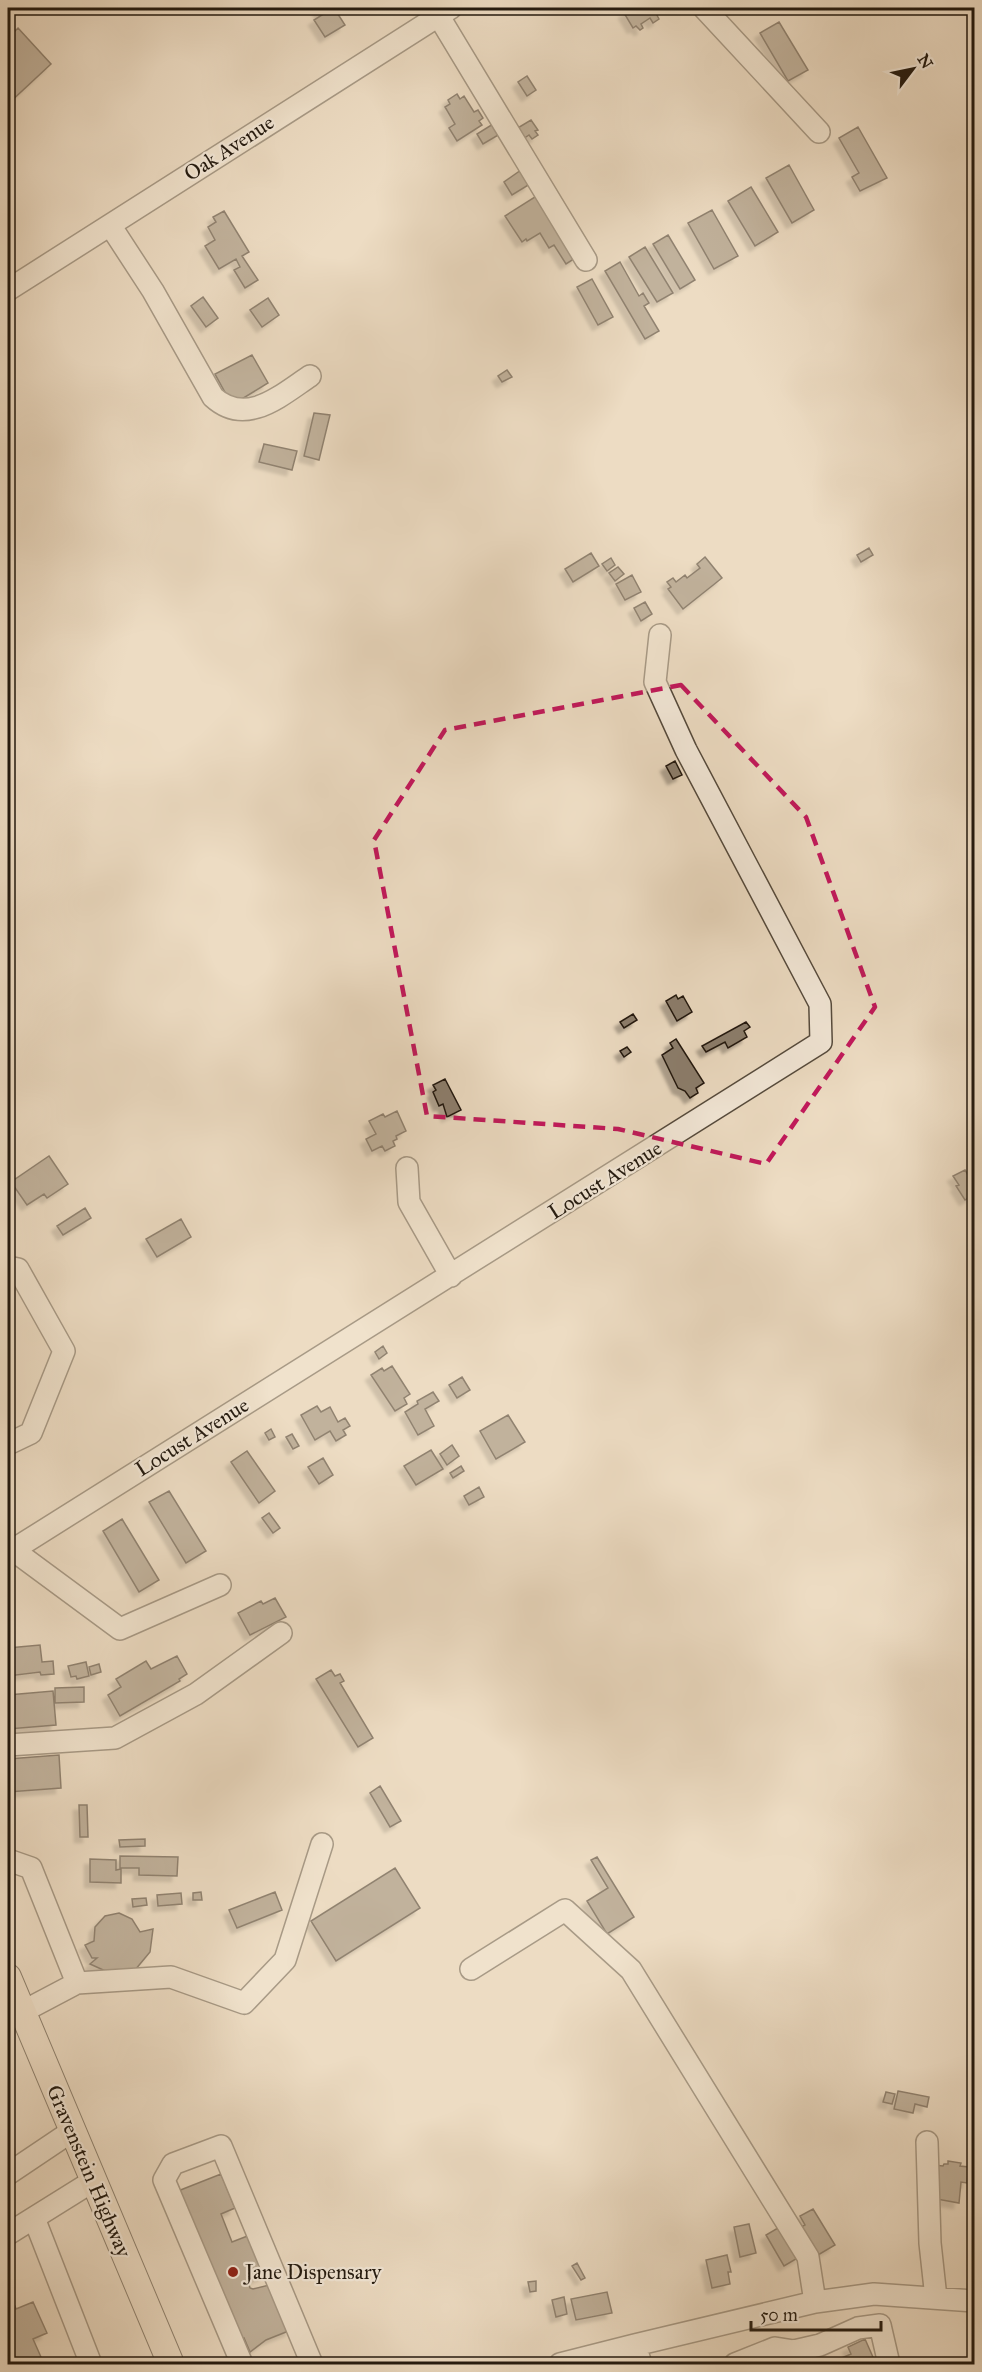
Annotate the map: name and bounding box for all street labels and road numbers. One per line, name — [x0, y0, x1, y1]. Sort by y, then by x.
street label: Oak Avenue — [179, 109, 279, 187]
street label: Locust Avenue — [543, 1135, 667, 1225]
street label: Locust Avenue — [130, 1392, 254, 1482]
street label: Gravenstein Highway — [41, 2081, 137, 2262]

